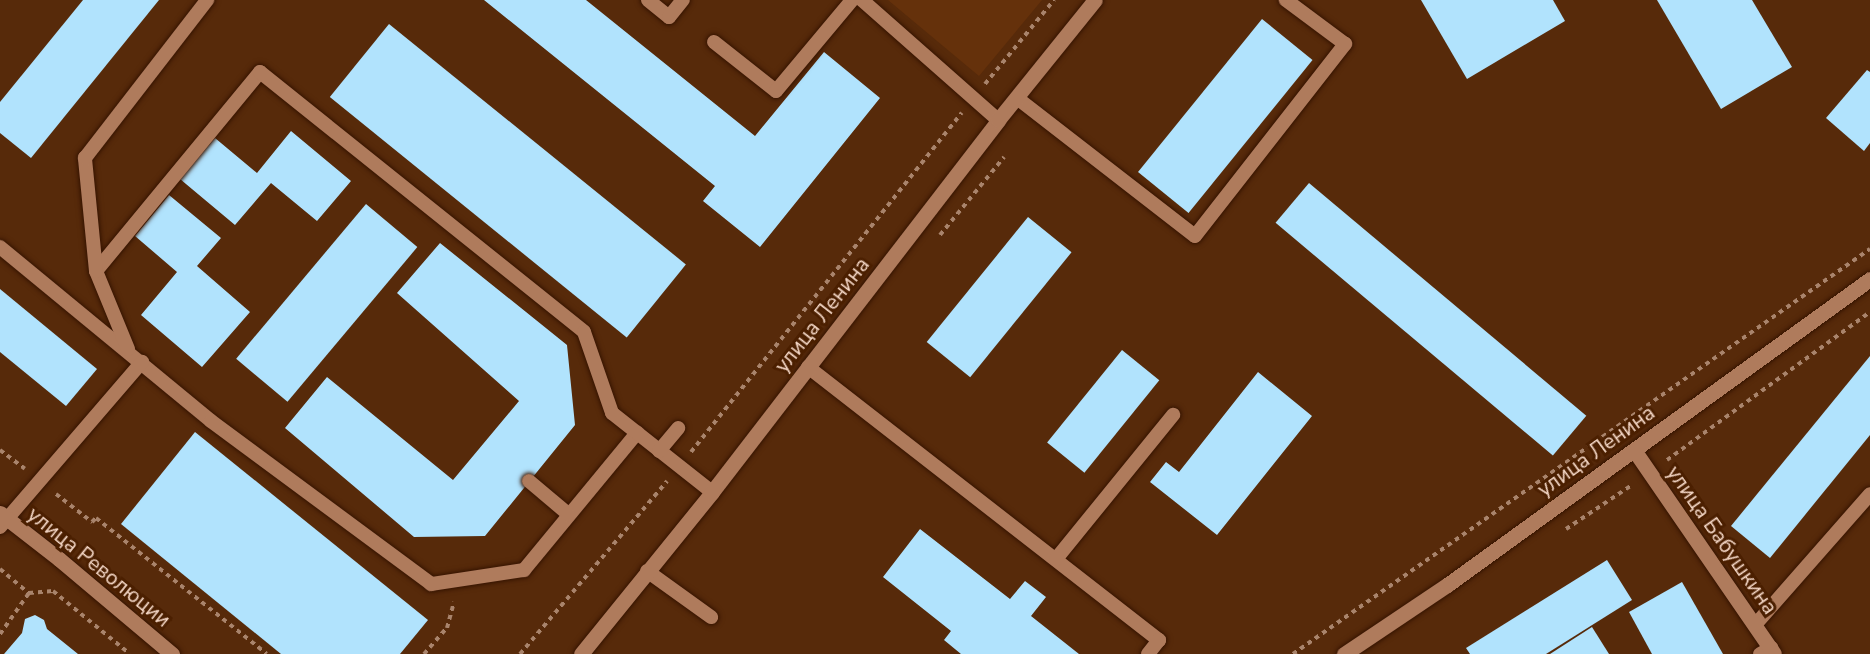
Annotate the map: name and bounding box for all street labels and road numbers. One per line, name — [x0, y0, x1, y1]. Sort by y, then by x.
street label: улица Ленина — [769, 252, 875, 378]
street label: улица Ленина — [1532, 400, 1660, 502]
street label: улица Бабушкина — [1661, 461, 1783, 619]
street label: улица Революции — [22, 502, 176, 632]

